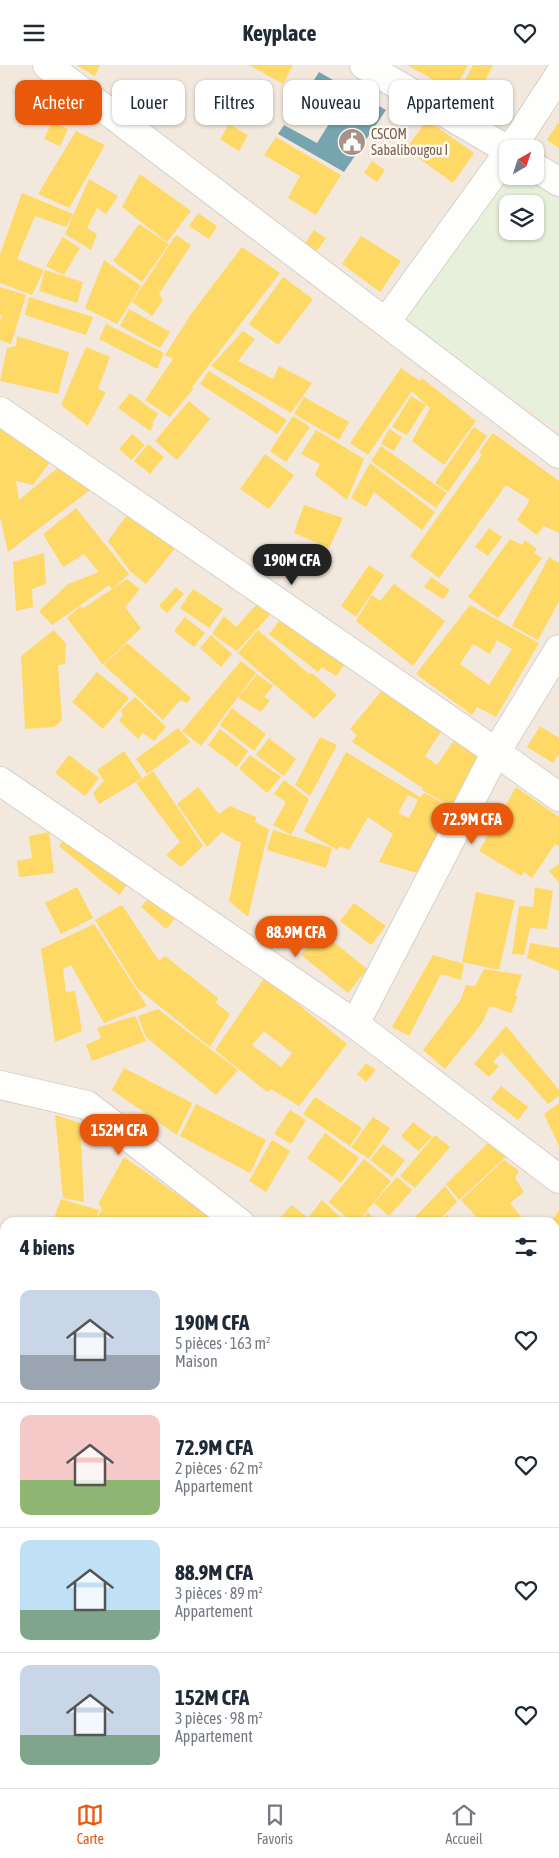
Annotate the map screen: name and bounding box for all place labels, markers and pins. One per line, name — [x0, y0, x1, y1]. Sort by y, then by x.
place label: CSCOM Sabalibougou I — [371, 126, 448, 158]
public building icon: CSCOM Sabalibougou I — [337, 127, 367, 157]
pin: 190M CFA — [240, 543, 344, 586]
pin: 72.9M CFA — [415, 803, 529, 845]
pin: 88.9M CFA — [239, 915, 353, 958]
pin: 152M CFA — [67, 1113, 171, 1156]

